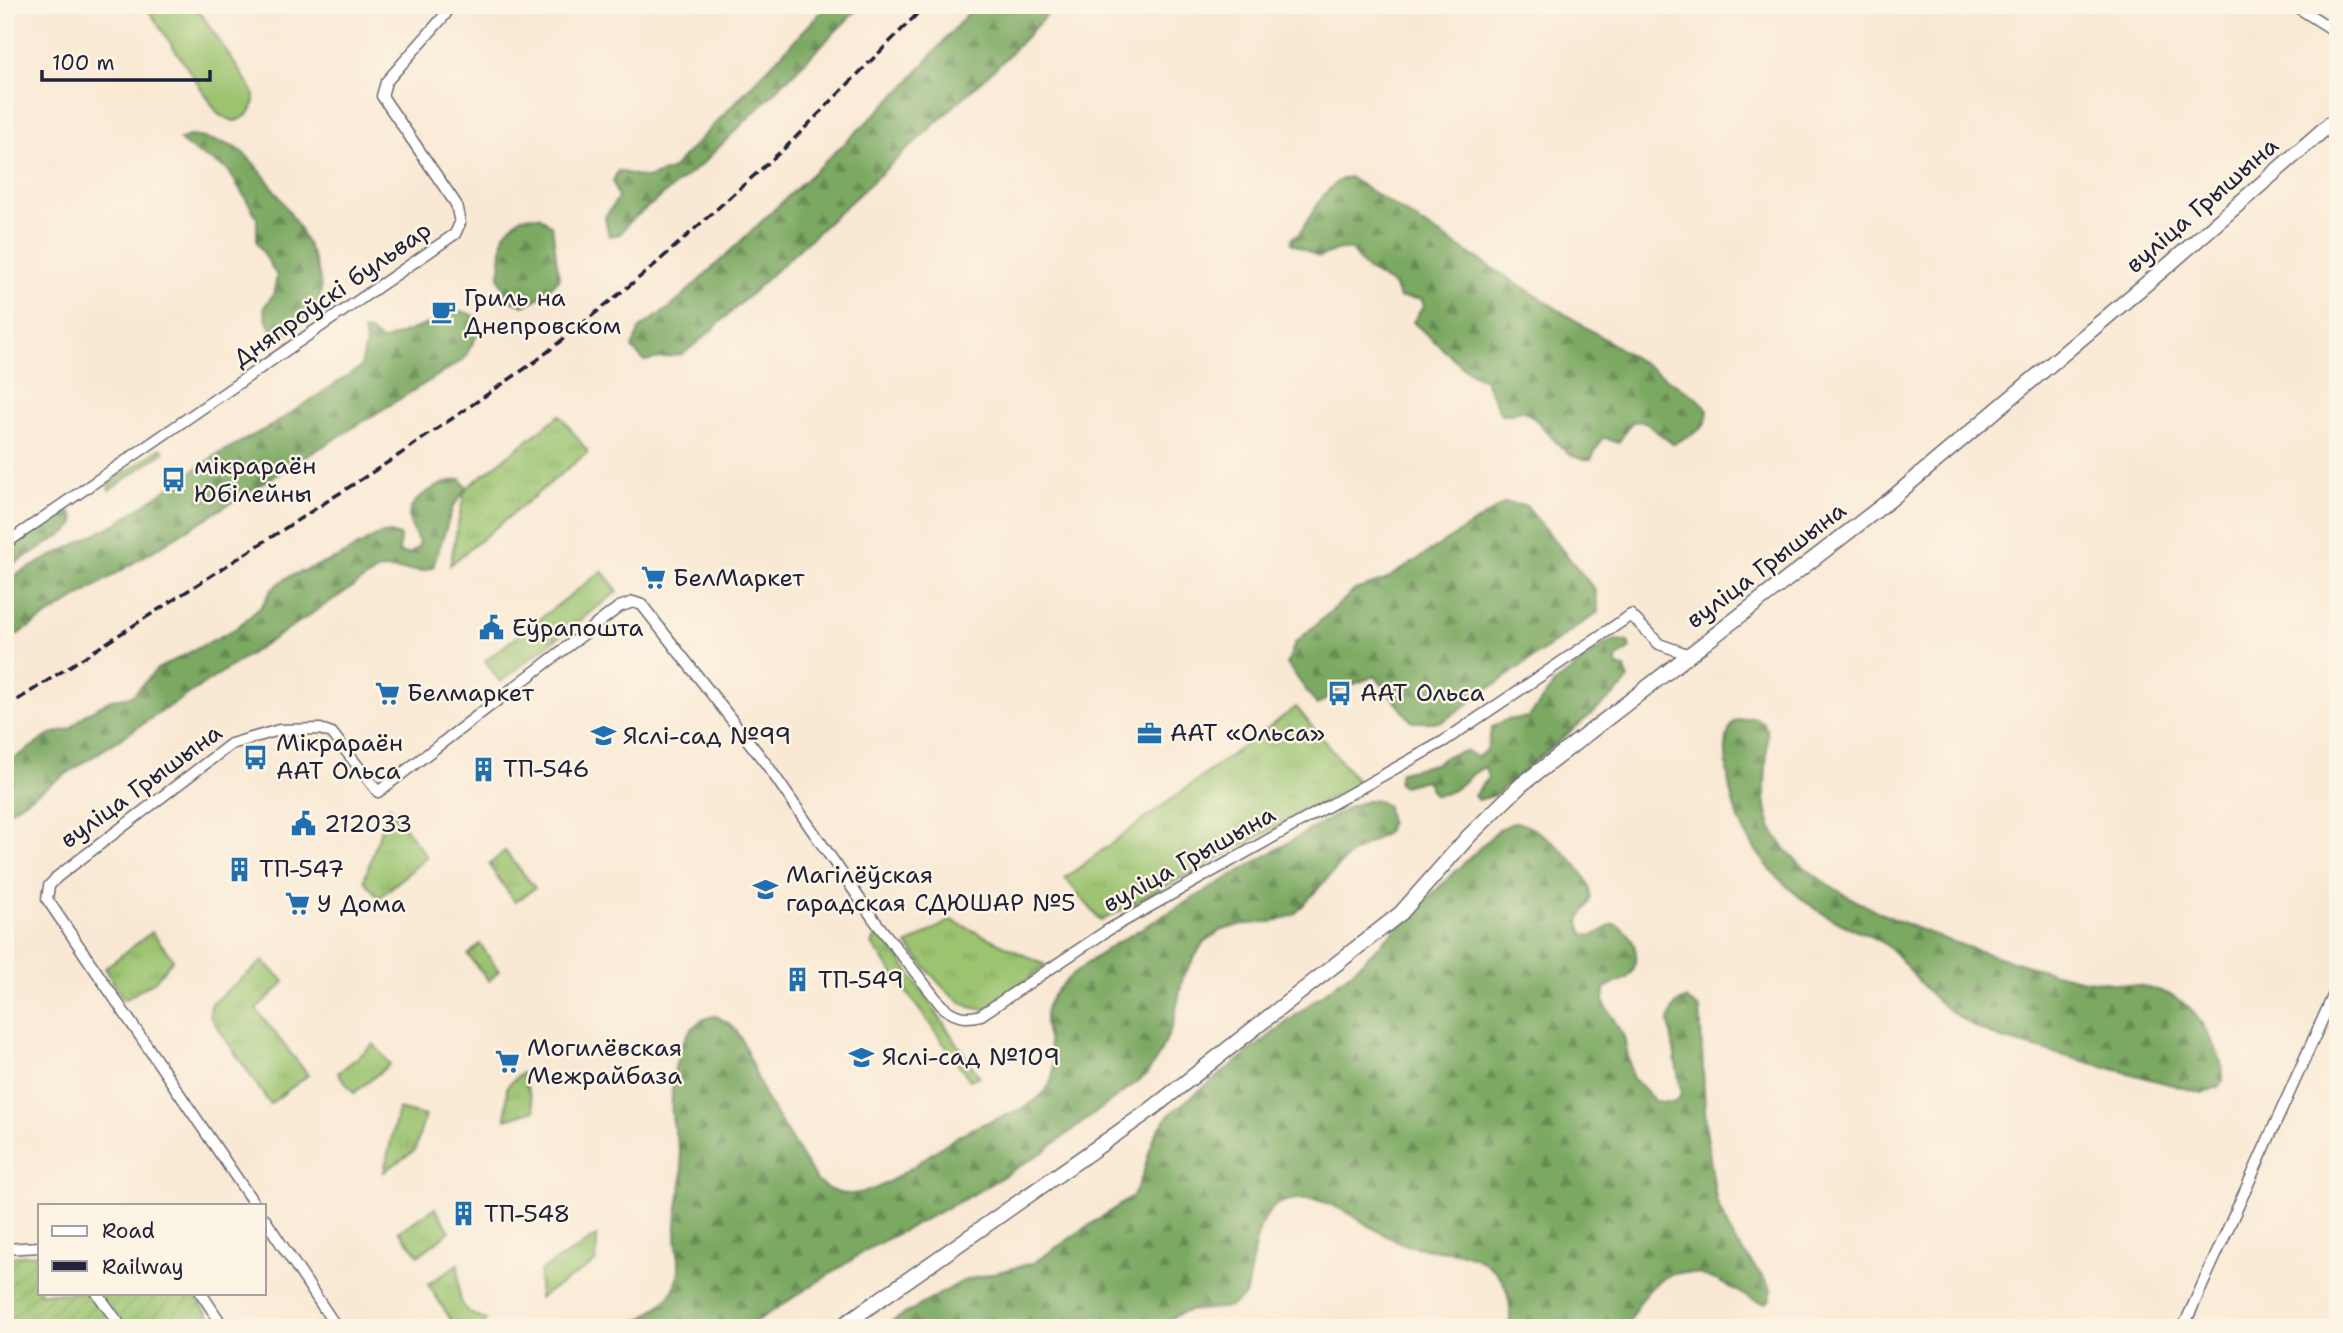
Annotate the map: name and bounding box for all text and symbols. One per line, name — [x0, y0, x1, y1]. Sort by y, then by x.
scale bar — [42, 38, 210, 82]
text: 100 m — [52, 49, 115, 77]
street label: вуліца Грышына — [2119, 130, 2285, 280]
street label: Дняпроўскі бульвар — [227, 213, 437, 375]
place label: Гриль на Днепровском — [464, 282, 621, 342]
cafe icon: Гриль на Днепровском — [430, 298, 458, 326]
place label: мікрараён Юбілейны — [194, 450, 316, 510]
bus stop icon: мікрараён Юбілейны — [160, 466, 188, 494]
street label: вуліца Грышына — [1679, 494, 1853, 636]
place label: БелМаркет — [673, 562, 805, 594]
supermarket icon: БелМаркет — [639, 564, 667, 592]
place label: Еўрапошта — [512, 612, 643, 644]
public building icon: Еўрапошта — [478, 614, 506, 642]
place label: Белмаркет — [407, 677, 535, 709]
place label: ААТ Ольса — [1360, 677, 1485, 709]
supermarket icon: Белмаркет — [373, 679, 401, 707]
bus stop icon: ААТ Ольса — [1326, 679, 1354, 707]
street label: вуліца Грышына — [54, 716, 228, 856]
place label: ААТ «Ольса» — [1170, 717, 1325, 749]
office icon: ААТ «Ольса» — [1136, 719, 1164, 747]
place label: Яслі-сад №99 — [623, 720, 791, 752]
school or university icon: Яслі-сад №99 — [589, 722, 617, 750]
place label: Мікрараён ААТ Ольса — [276, 727, 403, 787]
bus stop icon: Мікрараён ААТ Ольса — [242, 743, 270, 771]
place label: ТП-546 — [503, 753, 589, 785]
building icon: ТП-546 — [469, 755, 497, 783]
street label: вуліца Грышына — [1097, 798, 1281, 920]
place label: 212033 — [324, 808, 412, 840]
public building icon: 212033 — [290, 810, 318, 838]
place label: ТП-547 — [259, 853, 344, 885]
building icon: ТП-547 — [225, 855, 253, 883]
place label: Магілёўская гарадская СДЮШАР №5 — [786, 859, 1076, 919]
school or university icon: Магілёўская гарадская СДЮШАР №5 — [752, 875, 780, 903]
place label: У Дома — [317, 888, 406, 920]
supermarket icon: У Дома — [283, 890, 311, 918]
place label: ТП-549 — [818, 964, 904, 996]
building icon: ТП-549 — [784, 966, 812, 994]
place label: Могилёвская Межрайбаза — [527, 1032, 682, 1092]
place label: Яслі-сад №109 — [882, 1041, 1060, 1073]
school or university icon: Яслі-сад №109 — [848, 1043, 876, 1071]
supermarket icon: Могилёвская Межрайбаза — [493, 1048, 521, 1076]
place label: ТП-548 — [484, 1198, 570, 1230]
building icon: ТП-548 — [450, 1200, 478, 1228]
legend — [38, 1204, 266, 1294]
text: Road — [102, 1217, 155, 1245]
text: Railway — [102, 1253, 184, 1281]

